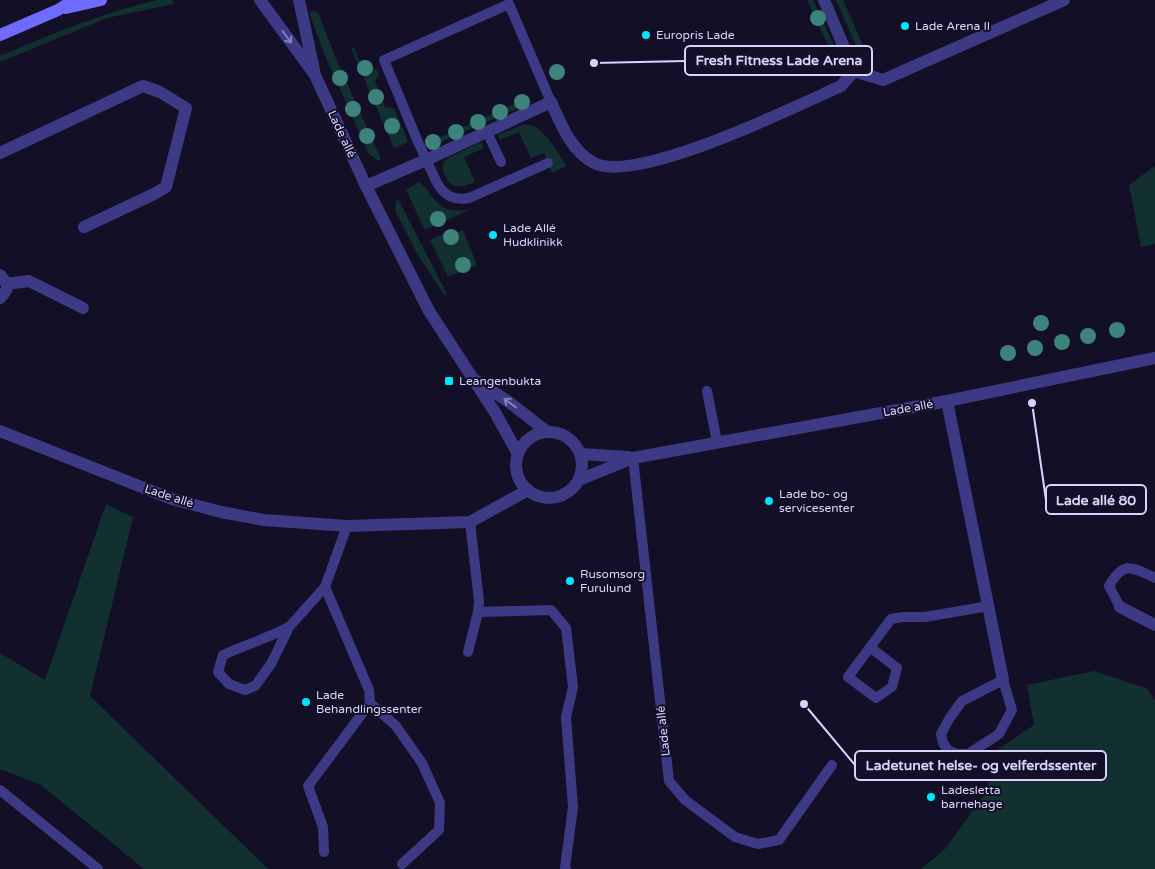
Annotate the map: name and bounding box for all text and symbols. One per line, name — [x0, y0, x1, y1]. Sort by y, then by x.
place label: Lade Arena II — [915, 19, 990, 33]
marker: Lade Arena II — [899, 20, 911, 32]
place label: Europris Lade — [656, 28, 735, 42]
marker: Europris Lade — [640, 29, 652, 41]
one-way arrow — [282, 30, 292, 44]
callout: Fresh Fitness Lade Arena — [685, 46, 872, 75]
text: Fresh Fitness Lade Arena — [696, 52, 863, 69]
street label: Lade allé — [325, 108, 359, 160]
place label: Lade Allé Hudklinikk — [503, 221, 563, 249]
marker: Lade Allé Hudklinikk — [487, 229, 499, 241]
place label: Leangenbukta — [459, 374, 541, 388]
marker: Leangenbukta — [443, 375, 455, 387]
street label: Lade allé — [882, 397, 934, 419]
one-way arrow — [503, 398, 517, 408]
street label: Lade allé — [143, 482, 195, 511]
callout: Lade allé 80 — [1046, 485, 1146, 514]
place label: Lade bo- og servicesenter — [779, 487, 855, 515]
text: Lade allé 80 — [1056, 492, 1136, 509]
marker: Lade bo- og servicesenter — [763, 495, 775, 507]
place label: Rusomsorg Furulund — [580, 567, 645, 595]
marker: Rusomsorg Furulund — [564, 575, 576, 587]
place label: Lade Behandlingssenter — [316, 688, 423, 716]
marker: Lade Behandlingssenter — [300, 696, 312, 708]
street label: Lade allé — [653, 705, 673, 757]
callout: Ladetunet helse- og velferdssenter — [855, 751, 1106, 780]
text: Ladetunet helse- og velferdssenter — [866, 757, 1097, 774]
place label: Ladesletta barnehage — [941, 783, 1003, 811]
marker: Ladesletta barnehage — [925, 791, 937, 803]

